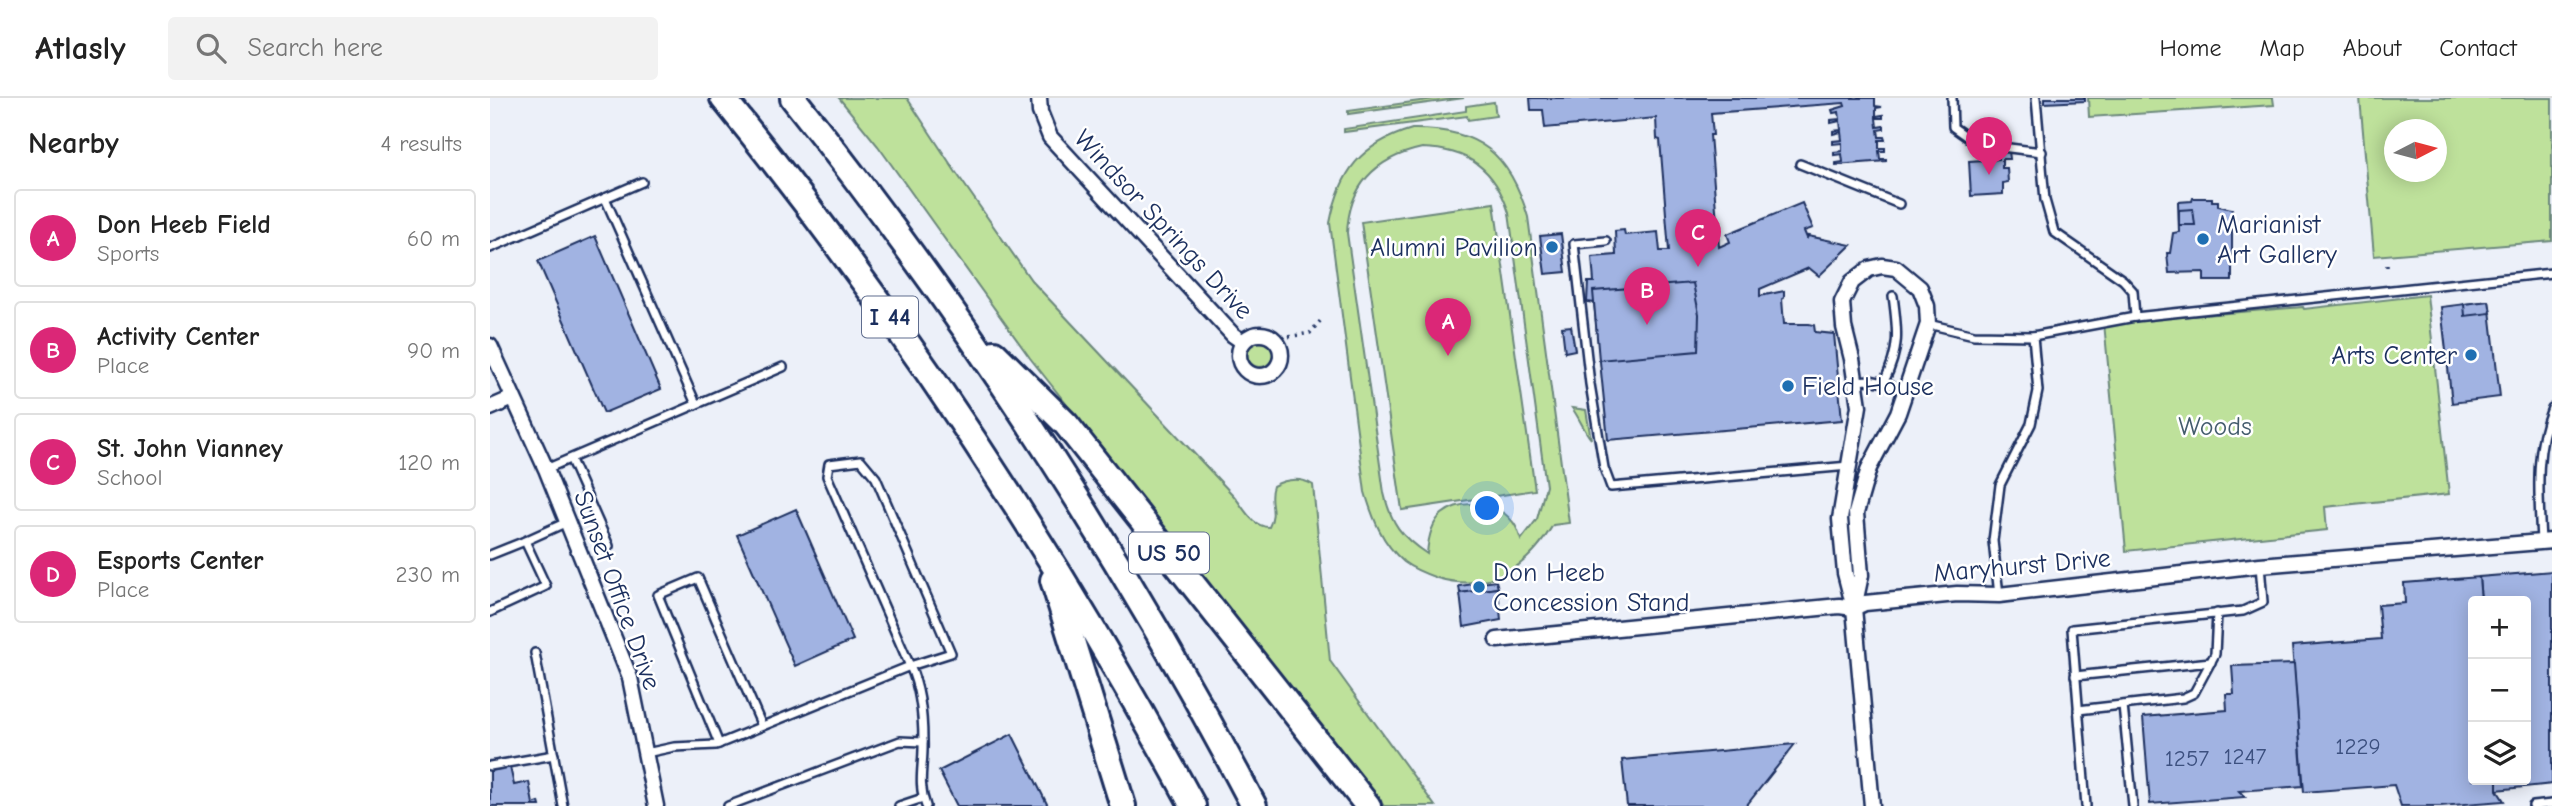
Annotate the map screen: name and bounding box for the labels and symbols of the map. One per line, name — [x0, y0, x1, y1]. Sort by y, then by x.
pin: D — [1966, 117, 2012, 175]
north arrow — [2384, 119, 2447, 182]
street label: Windsor Springs Drive — [1068, 124, 1259, 326]
pin: C — [1675, 209, 1721, 267]
place label: Marianist Art Gallery — [2217, 210, 2337, 270]
marker: Marianist Art Gallery — [2195, 231, 2211, 247]
place label: Alumni Pavilion — [1370, 233, 1538, 263]
marker: Alumni Pavilion — [1544, 239, 1560, 255]
pin: B — [1624, 267, 1670, 325]
road number: I 44 — [862, 296, 918, 338]
pin: A — [1425, 298, 1471, 356]
place label: Arts Center — [2331, 341, 2458, 371]
marker: Arts Center — [2463, 347, 2479, 363]
place label: Field House — [1802, 372, 1934, 402]
marker: Field House — [1780, 378, 1796, 394]
park label: Woods — [2178, 412, 2252, 442]
street label: Sunset Office Drive — [567, 487, 667, 694]
your location — [1470, 491, 1504, 525]
road number: US 50 — [1129, 532, 1209, 574]
street label: Maryhurst Drive — [1932, 543, 2112, 589]
place label: Don Heeb Concession Stand — [1493, 558, 1690, 618]
marker: Don Heeb Concession Stand — [1471, 579, 1487, 595]
house number: 1229 — [2335, 733, 2381, 760]
house number: 1247 — [2223, 743, 2267, 770]
house number: 1257 — [2165, 745, 2209, 772]

